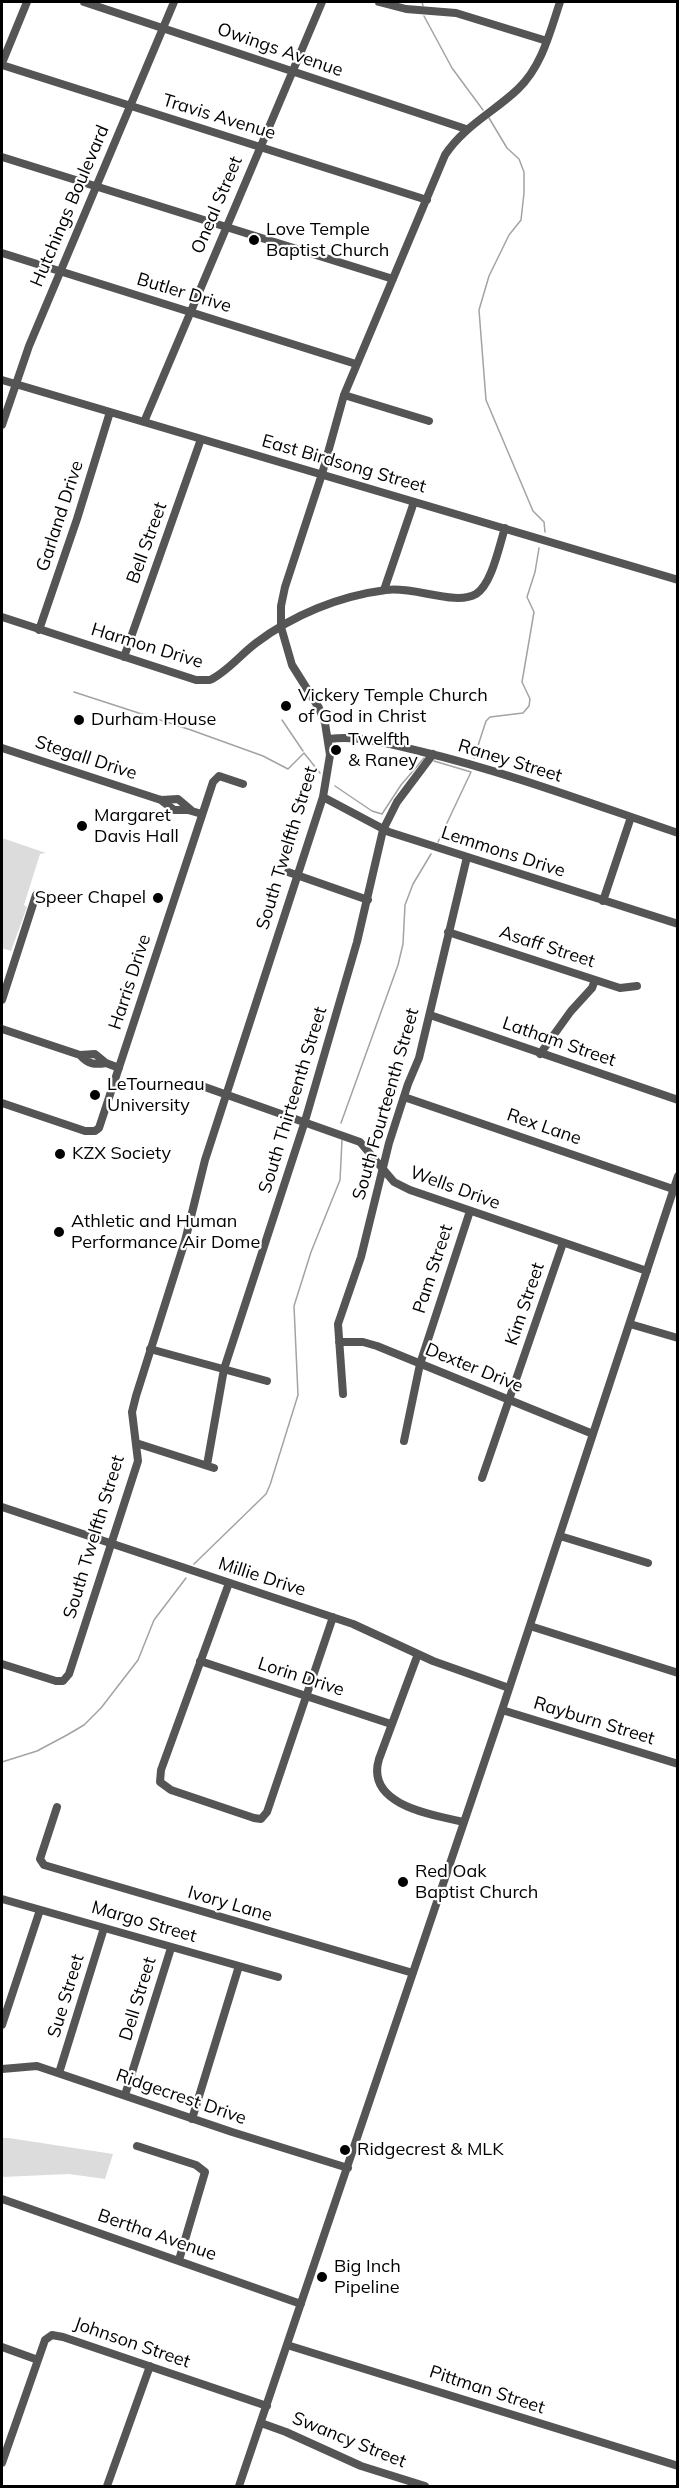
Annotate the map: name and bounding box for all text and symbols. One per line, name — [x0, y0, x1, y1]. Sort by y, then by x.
street label: Owings Avenue — [214, 18, 346, 82]
street label: Travis Avenue — [160, 90, 278, 144]
street label: Hutchings Boulevard — [26, 122, 114, 290]
street label: Oneal Street — [187, 153, 247, 257]
place label: Love Temple Baptist Church — [266, 219, 389, 262]
marker: Love Temple Baptist Church — [247, 233, 261, 247]
street label: Butler Drive — [134, 268, 234, 318]
street label: East Birdsong Street — [259, 430, 429, 498]
street label: Garland Drive — [32, 458, 88, 574]
street label: Bell Street — [122, 499, 172, 587]
street label: Harmon Drive — [88, 619, 206, 673]
place label: Vickery Temple Church of God in Christ — [298, 685, 488, 728]
marker: Vickery Temple Church of God in Christ — [279, 699, 293, 713]
place label: Durham House — [91, 709, 216, 731]
marker: Durham House — [72, 713, 86, 727]
place label: Twelfth & Raney — [348, 729, 418, 771]
street label: Stegall Drive — [32, 731, 140, 785]
street label: Raney Street — [455, 735, 565, 787]
marker: Twelfth & Raney — [329, 743, 343, 757]
street label: South Twelfth Street — [252, 764, 322, 932]
place label: Margaret Davis Hall — [94, 805, 179, 848]
marker: Margaret Davis Hall — [75, 819, 89, 833]
street label: Lemmons Drive — [438, 822, 568, 882]
place label: Speer Chapel — [35, 887, 146, 909]
marker: Speer Chapel — [151, 891, 165, 905]
street label: Asaff Street — [496, 921, 598, 973]
street label: Harris Drive — [104, 932, 156, 1032]
street label: South Thirteenth Street — [254, 1004, 332, 1196]
street label: South Fourteenth Street — [348, 1006, 424, 1202]
street label: Latham Street — [499, 1012, 619, 1072]
place label: LeTourneau University — [107, 1074, 205, 1116]
marker: LeTourneau University — [88, 1088, 102, 1102]
street label: Rex Lane — [504, 1104, 584, 1150]
place label: KZX Society — [72, 1143, 171, 1165]
marker: KZX Society — [53, 1147, 67, 1161]
street label: Wells Drive — [407, 1162, 503, 1214]
place label: Athletic and Human Performance Air Dome — [71, 1211, 260, 1254]
street label: Pam Street — [408, 1222, 458, 1316]
marker: Athletic and Human Performance Air Dome — [52, 1225, 66, 1239]
street label: Kim Street — [501, 1260, 549, 1348]
street label: Dexter Drive — [422, 1339, 526, 1397]
street label: South Twelfth Street — [59, 1453, 129, 1621]
street label: Millie Drive — [216, 1553, 308, 1601]
street label: Lorin Drive — [255, 1653, 347, 1701]
street label: Rayburn Street — [531, 1692, 657, 1750]
place label: Red Oak Baptist Church — [415, 1861, 538, 1904]
marker: Red Oak Baptist Church — [396, 1875, 410, 1889]
street label: Ivory Lane — [185, 1882, 275, 1926]
street label: Margo Street — [89, 1897, 199, 1947]
street label: Sue Street — [43, 1952, 89, 2040]
street label: Dell Street — [115, 1955, 161, 2043]
street label: Ridgecrest Drive — [113, 2065, 249, 2129]
place label: Ridgecrest & MLK — [357, 2139, 504, 2161]
marker: Ridgecrest & MLK — [338, 2143, 352, 2157]
street label: Bertha Avenue — [95, 2205, 219, 2265]
place label: Big Inch Pipeline — [334, 2256, 401, 2298]
marker: Big Inch Pipeline — [315, 2270, 329, 2284]
street label: Johnson Street — [71, 2313, 193, 2373]
street label: Pittman Street — [427, 2361, 547, 2419]
street label: Swancy Street — [289, 2407, 409, 2473]

